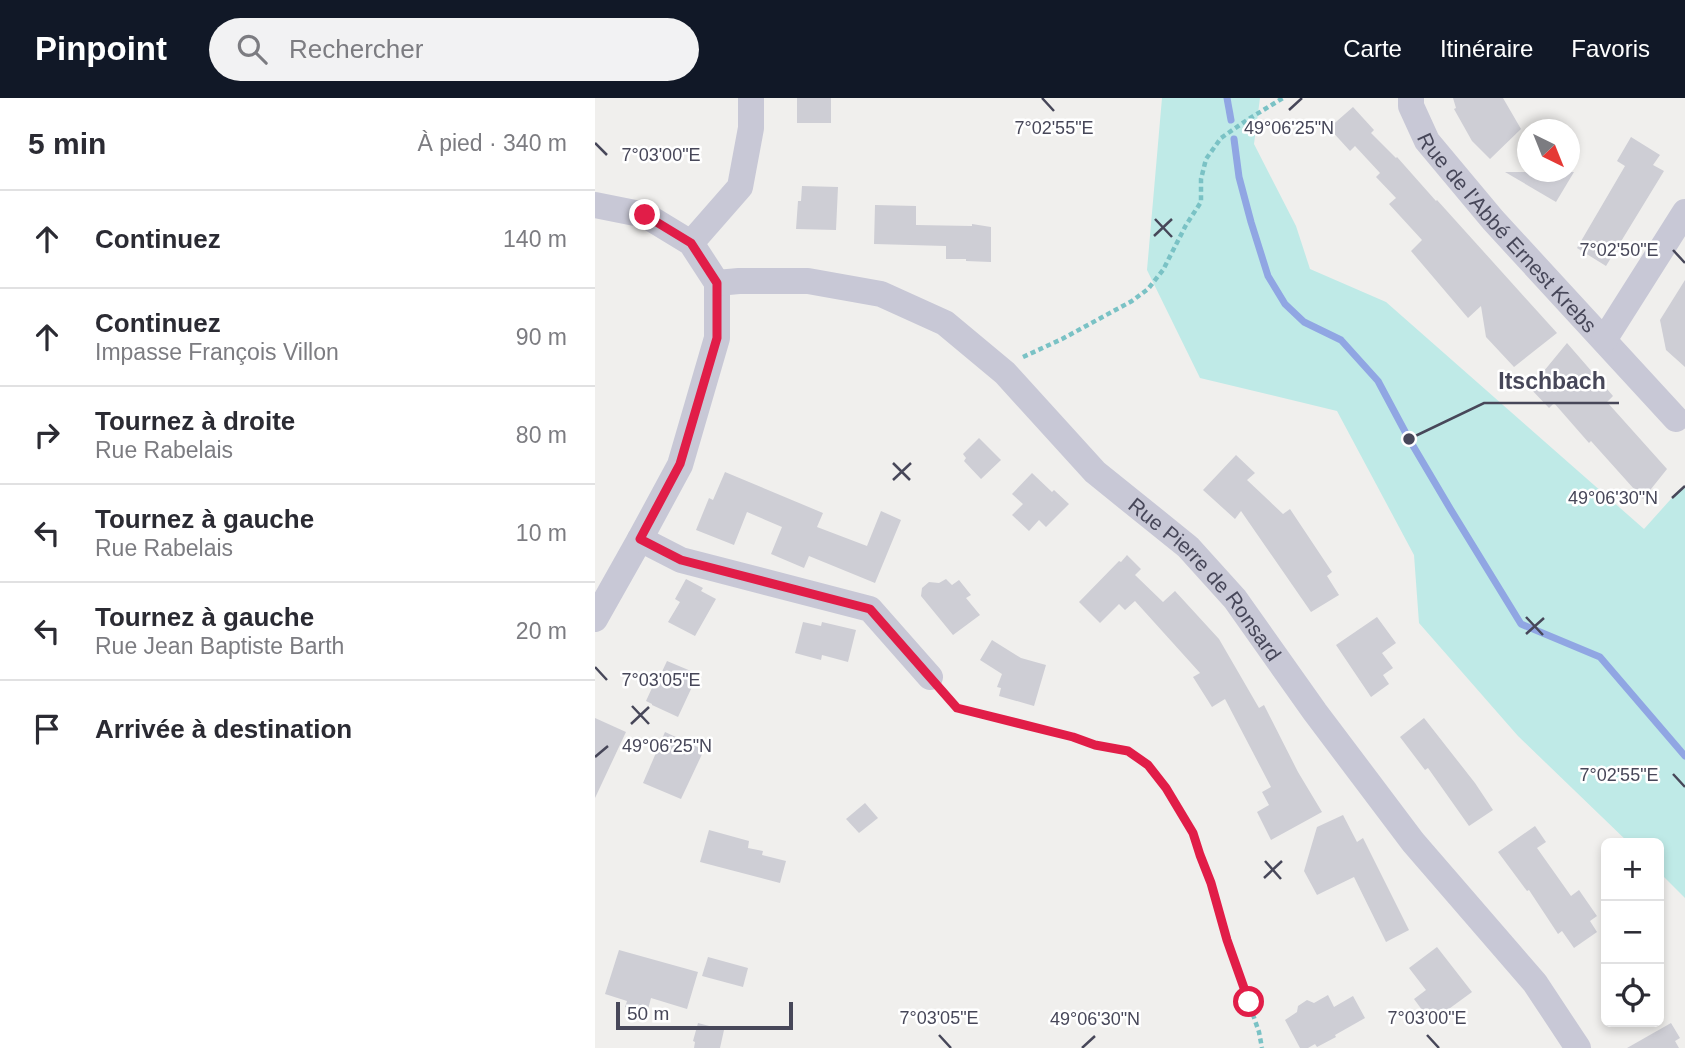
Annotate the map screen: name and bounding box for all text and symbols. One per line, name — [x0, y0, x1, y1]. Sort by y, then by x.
search box — [209, 18, 699, 81]
text: Pinpoint — [35, 30, 167, 67]
icon: search — [233, 30, 271, 68]
text: Rechercher — [289, 34, 423, 64]
text: Carte — [1343, 35, 1402, 62]
text: Itinéraire — [1440, 35, 1533, 62]
text: Favoris — [1571, 35, 1650, 62]
text: 7°02'55"E — [1014, 118, 1094, 138]
text: 49°06'25"N — [1244, 118, 1334, 138]
north arrow — [1517, 119, 1580, 182]
text: 5 min — [28, 127, 106, 160]
street label: Rue de l'Abbé Ernest Krebs — [1413, 129, 1602, 337]
text: À pied · 340 m — [417, 130, 567, 156]
text: 7°03'00"E — [621, 145, 701, 165]
route end — [629, 199, 660, 230]
icon: ahead — [28, 220, 66, 258]
text: Continuez — [95, 224, 221, 254]
text: 140 m — [503, 226, 567, 252]
text: 7°02'50"E — [1579, 240, 1659, 260]
text: Continuez — [95, 308, 221, 338]
icon: ahead — [28, 318, 66, 356]
text: 90 m — [516, 324, 567, 350]
text: Impasse François Villon — [95, 339, 339, 365]
callout: Itschbach — [1484, 359, 1619, 403]
text: Itschbach — [1498, 368, 1606, 394]
text: Tournez à droite — [95, 406, 295, 436]
icon: right — [28, 416, 66, 454]
text: 80 m — [516, 422, 567, 448]
text: Rue Rabelais — [95, 437, 233, 463]
text: 49°06'30"N — [1568, 488, 1658, 508]
street label: Rue Pierre de Ronsard — [1124, 493, 1286, 665]
text: Tournez à gauche — [95, 504, 314, 534]
icon: left — [28, 514, 66, 552]
text: 10 m — [516, 520, 567, 546]
text: Rue Rabelais — [95, 535, 233, 561]
text: Tournez à gauche — [95, 602, 314, 632]
icon: left — [28, 612, 66, 650]
text: 20 m — [516, 618, 567, 644]
text: Rue Jean Baptiste Barth — [95, 633, 344, 659]
text: 7°03'05"E — [621, 670, 701, 690]
icon: arrive — [28, 710, 66, 748]
text: Arrivée à destination — [95, 714, 352, 744]
text: 49°06'25"N — [622, 736, 712, 756]
text: 7°02'55"E — [1579, 765, 1659, 785]
map controls — [1601, 838, 1664, 1027]
button: + — [1601, 838, 1664, 901]
button: − — [1601, 901, 1664, 964]
button: locate — [1601, 964, 1664, 1027]
route start — [1233, 986, 1264, 1017]
scale bar — [616, 999, 793, 1031]
text: 50 m — [627, 1003, 669, 1024]
text: 7°03'05"E — [899, 1008, 979, 1028]
text: 7°03'00"E — [1387, 1008, 1467, 1028]
text: 49°06'30"N — [1050, 1009, 1140, 1029]

